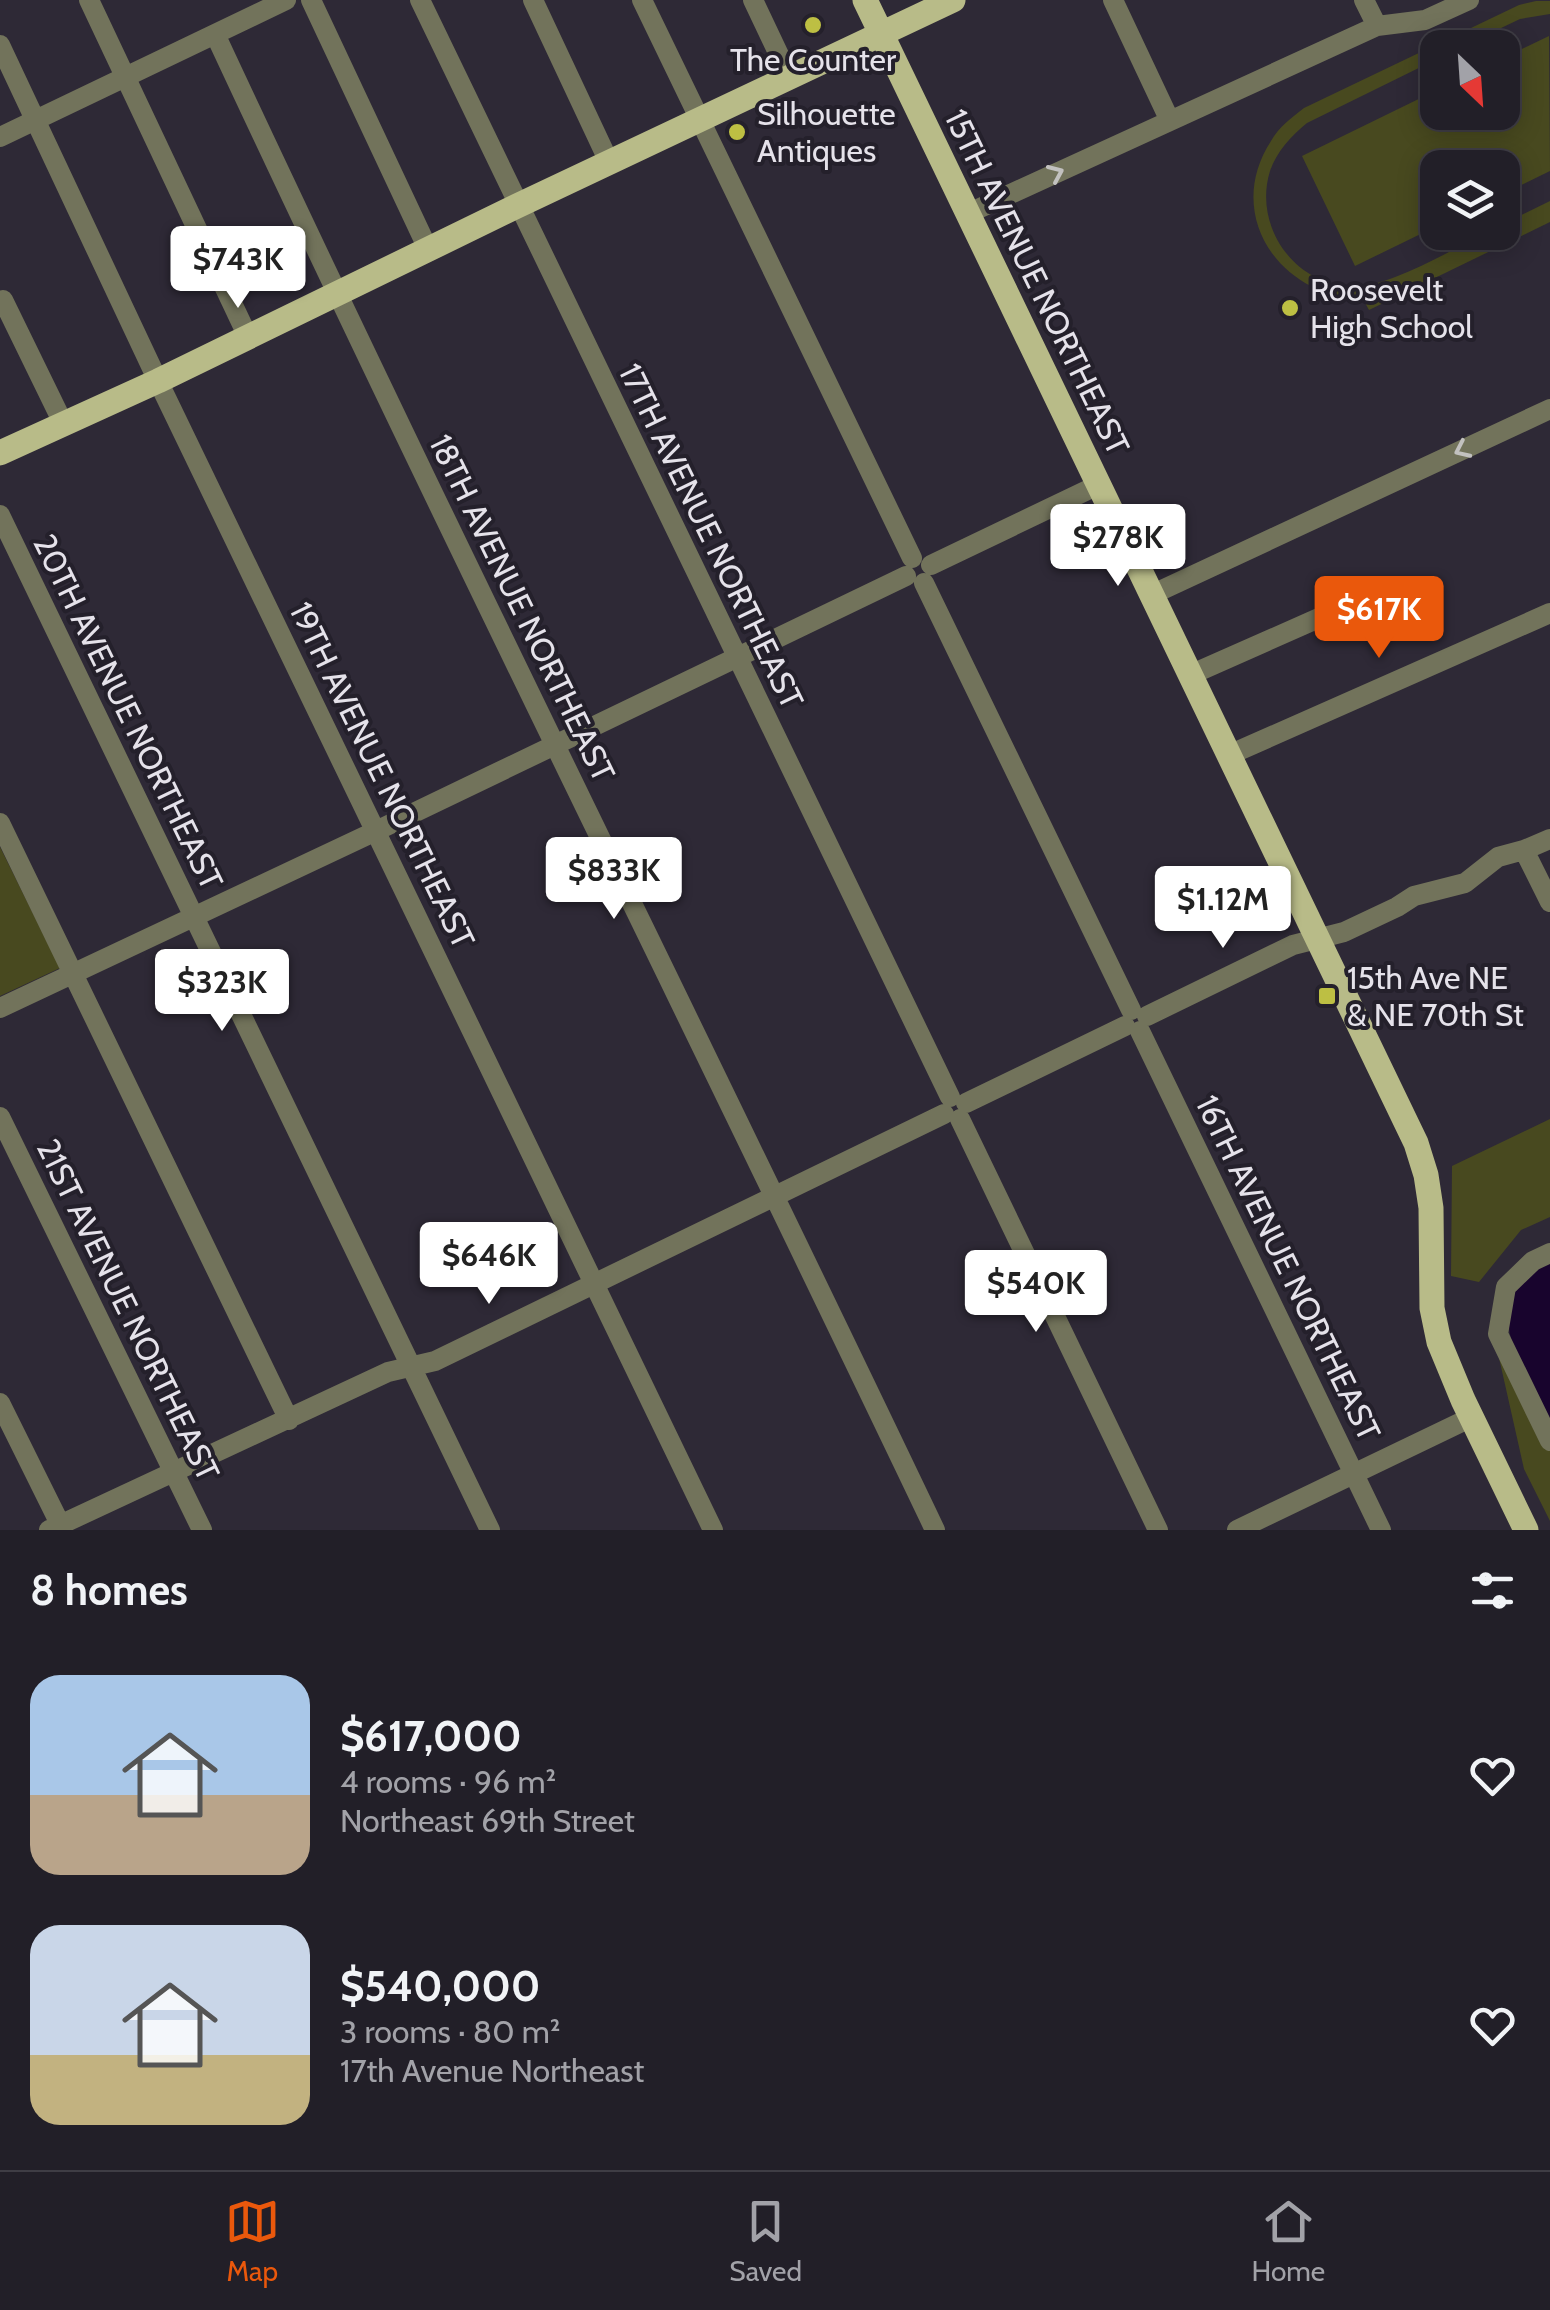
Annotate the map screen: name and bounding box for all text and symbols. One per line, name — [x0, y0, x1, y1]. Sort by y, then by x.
marker: The Counter — [802, 14, 824, 36]
north arrow — [1420, 30, 1520, 130]
map controls — [1420, 30, 1520, 250]
place label: The Counter — [730, 40, 897, 79]
place label: Silhouette Antiques — [757, 94, 896, 170]
street label: 15TH AVENUE NORTHEAST — [937, 103, 1138, 461]
marker: Silhouette Antiques — [726, 121, 748, 143]
button: layers — [1420, 150, 1520, 250]
one-way arrow — [1046, 166, 1064, 186]
pin: $743K — [168, 226, 308, 311]
text: $743K — [192, 239, 284, 278]
place label: Roosevelt High School — [1310, 270, 1473, 346]
marker: Roosevelt High School — [1279, 297, 1301, 319]
street label: 17TH AVENUE NORTHEAST — [611, 357, 812, 715]
street label: 18TH AVENUE NORTHEAST — [421, 428, 624, 788]
one-way arrow — [1454, 438, 1472, 458]
pin: $278K — [1048, 504, 1188, 589]
text: $278K — [1072, 517, 1164, 556]
street label: 20TH AVENUE NORTHEAST — [25, 528, 232, 896]
pin: $617K — [1309, 576, 1449, 661]
text: $617K — [1337, 589, 1421, 628]
street label: 19TH AVENUE NORTHEAST — [282, 595, 483, 954]
pin: $833K — [544, 837, 684, 922]
text: $833K — [568, 850, 660, 889]
pin: $1.12M — [1142, 866, 1304, 951]
text: $1.12M — [1177, 879, 1269, 918]
pin: $323K — [152, 949, 292, 1034]
place label: 15th Ave NE & NE 70th St — [1347, 958, 1524, 1034]
text: $323K — [177, 962, 267, 1001]
marker: 15th Ave NE & NE 70th St — [1316, 985, 1338, 1007]
street label: 16TH AVENUE NORTHEAST — [1188, 1089, 1389, 1447]
street label: 21ST AVENUE NORTHEAST — [29, 1133, 228, 1487]
pin: $646K — [419, 1222, 559, 1307]
text: $646K — [442, 1235, 536, 1274]
pin: $540K — [966, 1250, 1106, 1335]
text: $540K — [987, 1263, 1085, 1302]
icon: filters — [1465, 1563, 1520, 1618]
text: 8 homes — [30, 1564, 188, 1616]
text: $617,000 — [340, 1710, 522, 1762]
icon: home — [110, 1715, 230, 1835]
icon: heart — [1465, 1748, 1520, 1803]
text: 4 rooms · 96 m² — [340, 1762, 556, 1801]
text: Northeast 69th Street — [340, 1801, 635, 1840]
text: $540,000 — [340, 1960, 541, 2012]
icon: home — [110, 1965, 230, 2085]
icon: heart — [1465, 1998, 1520, 2053]
text: 3 rooms · 80 m² — [340, 2012, 560, 2051]
text: 17th Avenue Northeast — [340, 2051, 644, 2090]
tab: Map — [225, 2194, 280, 2288]
tab: Saved — [729, 2194, 802, 2288]
tab: Home — [1252, 2194, 1325, 2288]

